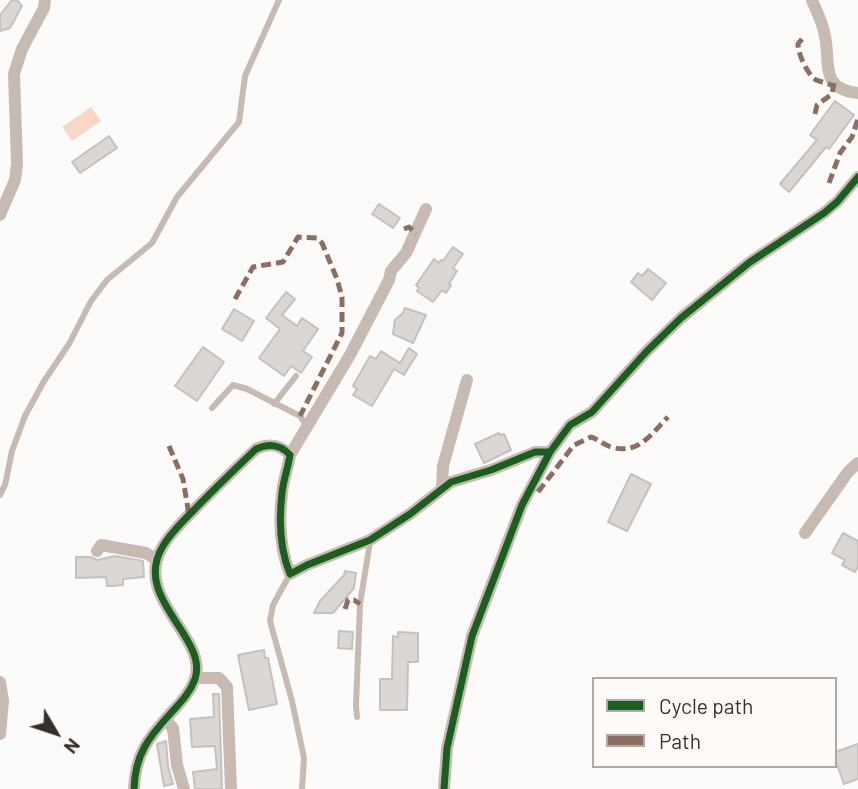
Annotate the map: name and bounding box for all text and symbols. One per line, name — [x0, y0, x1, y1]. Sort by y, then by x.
legend — [592, 677, 837, 768]
text: Cycle path — [659, 693, 753, 718]
north arrow — [21, 698, 91, 768]
text: Path — [659, 728, 701, 753]
text: N — [60, 734, 86, 759]

